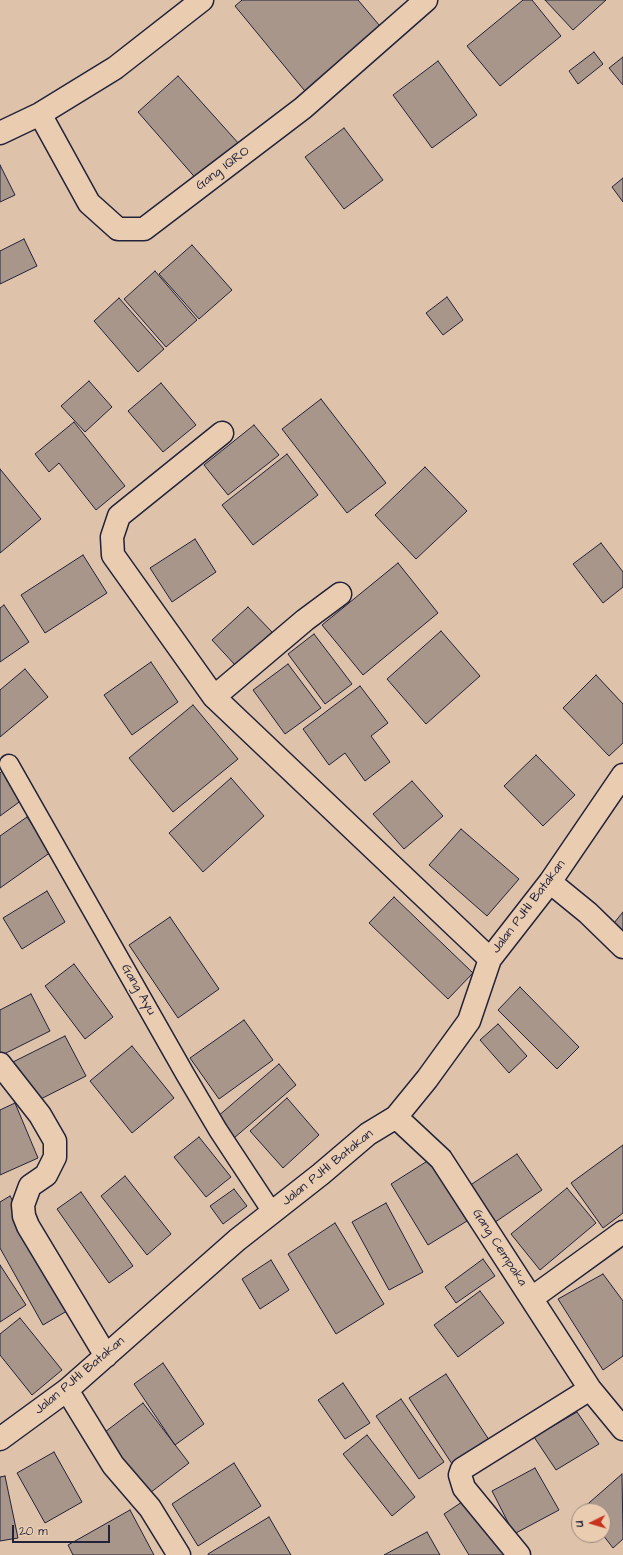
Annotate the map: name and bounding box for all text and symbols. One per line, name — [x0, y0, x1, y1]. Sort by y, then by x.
street label: Gang IQRO — [193, 144, 253, 194]
street label: Jalan PJHI Batakan — [489, 857, 569, 957]
street label: Gang Ayu — [117, 962, 159, 1018]
street label: Jalan PJHI Batakan — [279, 1126, 377, 1210]
street label: Gang Cempaka — [468, 1207, 530, 1289]
street label: Jalan PJHI Batakan — [32, 1334, 128, 1418]
north arrow — [571, 1503, 611, 1543]
scale bar — [14, 1517, 112, 1543]
text: U — [572, 1520, 587, 1528]
text: 20 m — [19, 1523, 48, 1540]

